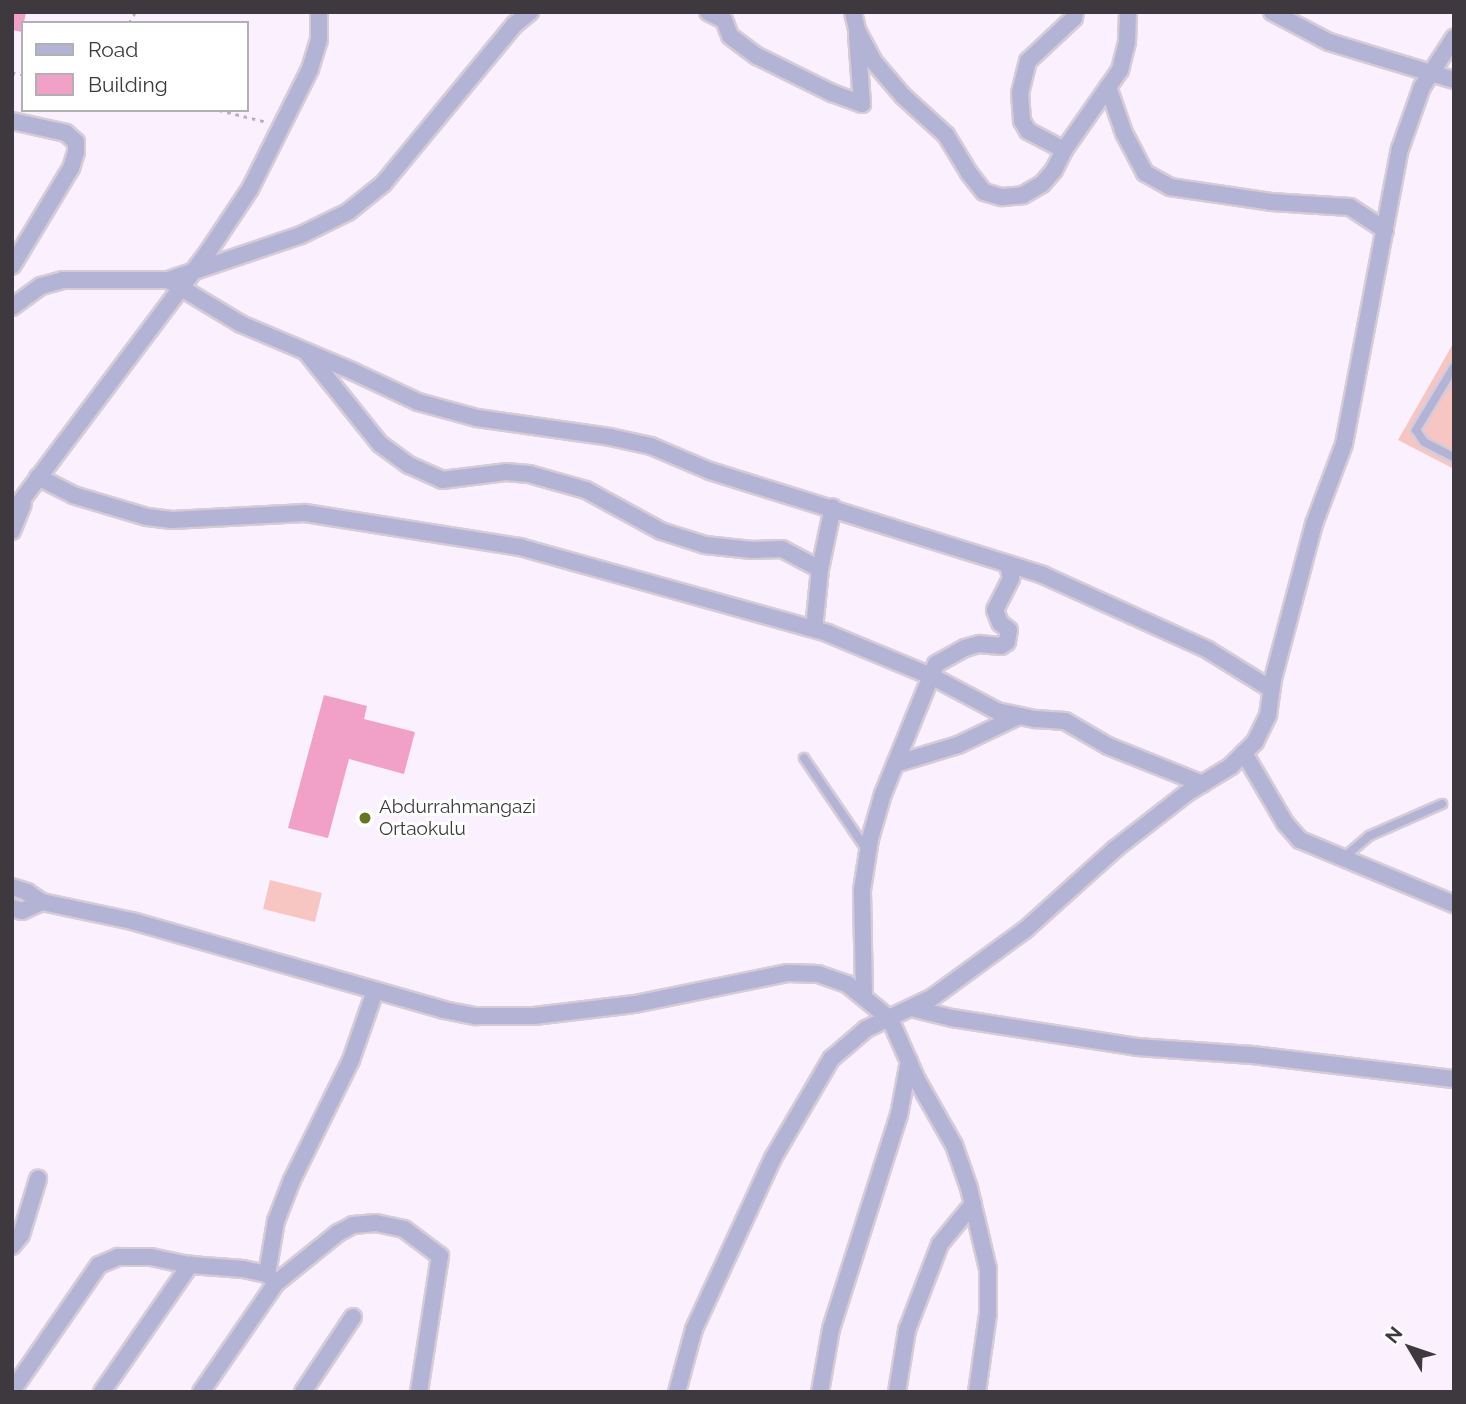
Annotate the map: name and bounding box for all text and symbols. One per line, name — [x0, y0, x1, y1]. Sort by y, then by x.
legend — [21, 21, 248, 112]
text: Road — [88, 37, 138, 62]
text: Building — [88, 72, 168, 97]
place label: Abdurrahmangazi Ortaokulu — [379, 796, 536, 840]
marker: Abdurrahmangazi Ortaokulu — [357, 810, 373, 826]
north arrow — [1375, 1313, 1445, 1383]
text: N — [1381, 1322, 1407, 1347]

